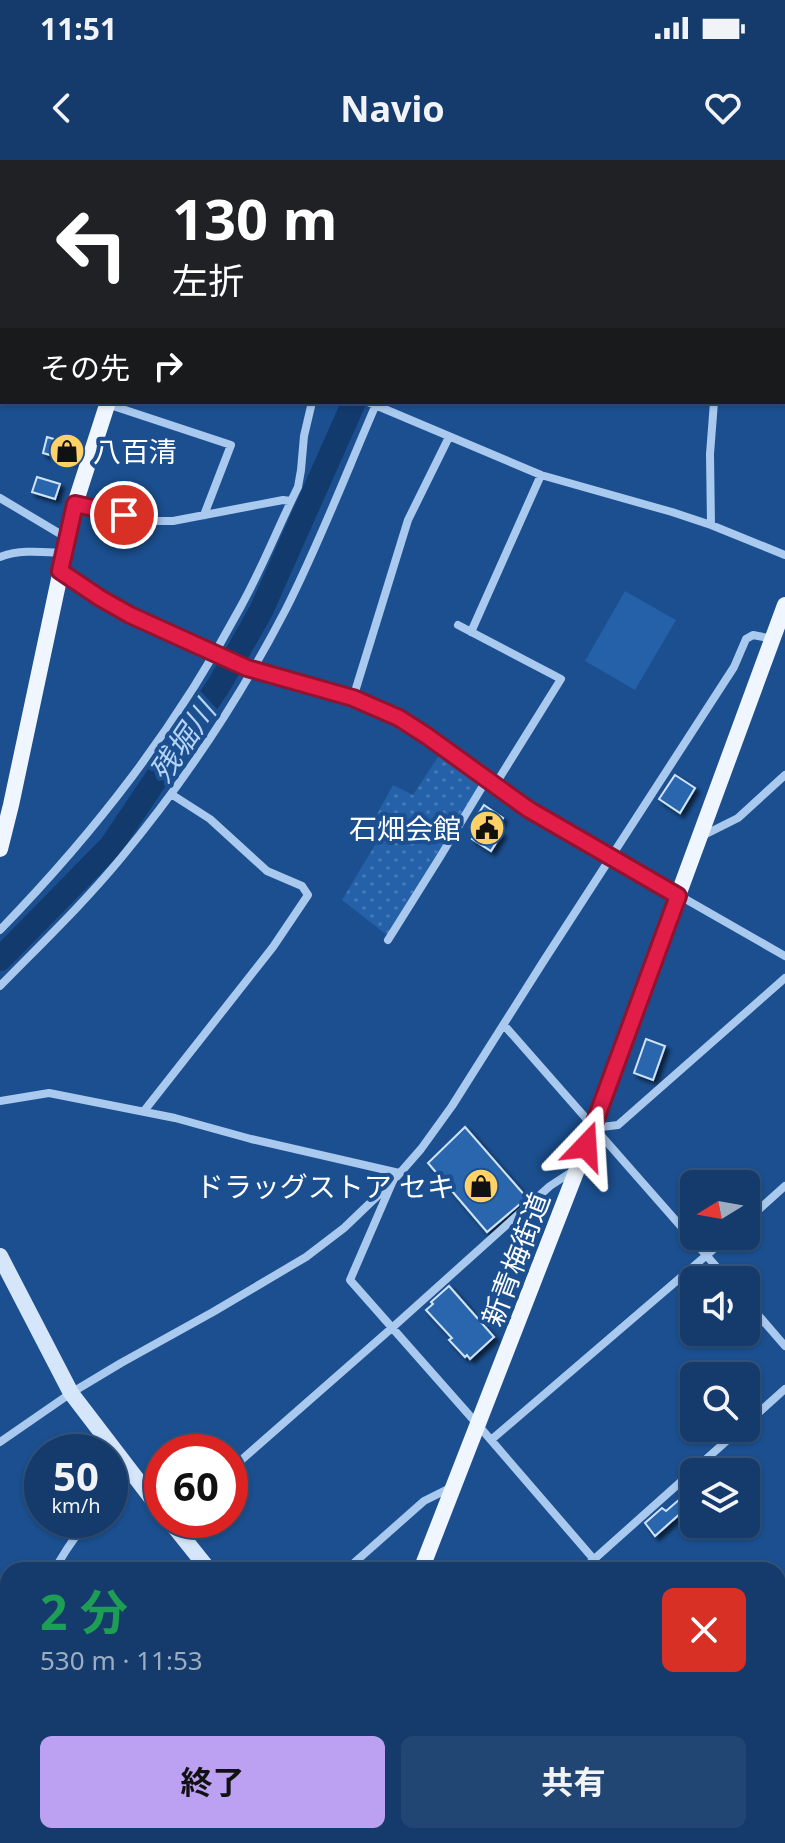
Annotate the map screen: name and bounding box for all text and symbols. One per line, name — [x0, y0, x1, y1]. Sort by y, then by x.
text: 11:51 — [40, 8, 117, 49]
text: Navio — [340, 84, 445, 133]
icon: back — [40, 86, 84, 130]
icon: heart — [701, 86, 745, 130]
text: 130 m — [172, 180, 337, 256]
icon: left — [40, 192, 144, 296]
text: 左折 — [172, 256, 244, 305]
icon: right — [146, 344, 190, 388]
text: その先 — [40, 347, 130, 388]
shop icon: 八百清 — [48, 432, 86, 470]
place label: 八百清 — [93, 432, 177, 470]
pin — [90, 481, 158, 549]
icon: arrive — [102, 493, 146, 537]
water label: 残堀川 — [140, 690, 226, 790]
place label: 石畑会館 — [349, 809, 461, 847]
public building icon: 石畑会館 — [468, 809, 506, 847]
position arrow — [544, 1104, 628, 1188]
place label: ドラッグストア セキ — [196, 1167, 455, 1205]
shop icon: ドラッグストア セキ — [462, 1167, 500, 1205]
north arrow — [680, 1170, 760, 1250]
map controls — [680, 1170, 760, 1538]
street label: 新青梅街道 — [472, 1187, 558, 1331]
button: sound — [680, 1266, 760, 1346]
button: search — [680, 1362, 760, 1442]
speed limit sign: 60 — [144, 1434, 248, 1538]
text: 50 — [53, 1448, 99, 1503]
button: layers — [680, 1458, 760, 1538]
text: km/h — [51, 1492, 101, 1519]
text: 2 分 — [40, 1579, 128, 1644]
button: close — [662, 1588, 746, 1672]
text: 530 m · 11:53 — [40, 1642, 203, 1678]
button: 終了 — [40, 1736, 385, 1828]
button: 共有 — [401, 1736, 746, 1828]

